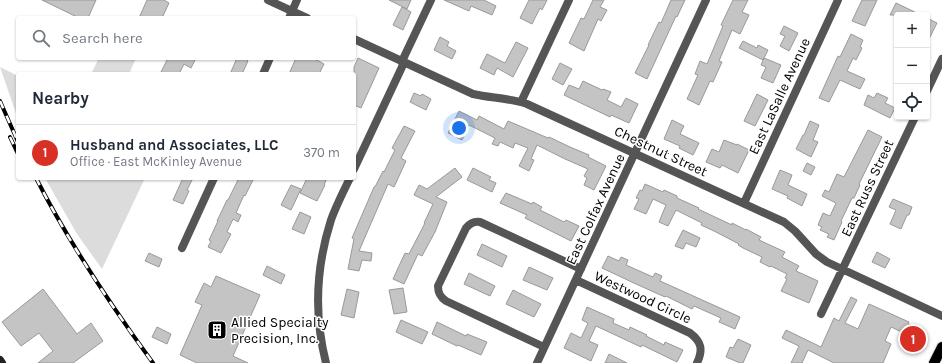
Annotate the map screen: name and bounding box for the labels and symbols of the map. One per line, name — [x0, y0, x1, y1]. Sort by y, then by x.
street label: East LaSalle Avenue — [745, 35, 814, 157]
your location — [449, 118, 469, 138]
street label: Chestnut Street — [612, 122, 710, 180]
street label: East Russ Street — [838, 137, 897, 239]
street label: East Colfax Avenue — [562, 151, 629, 268]
street label: Westwood Circle — [592, 268, 694, 327]
place label: Allied Specialty Precision, Inc. — [231, 314, 329, 347]
building icon: Allied Specialty Precision, Inc. — [206, 319, 228, 341]
pin: 1 — [900, 324, 926, 354]

